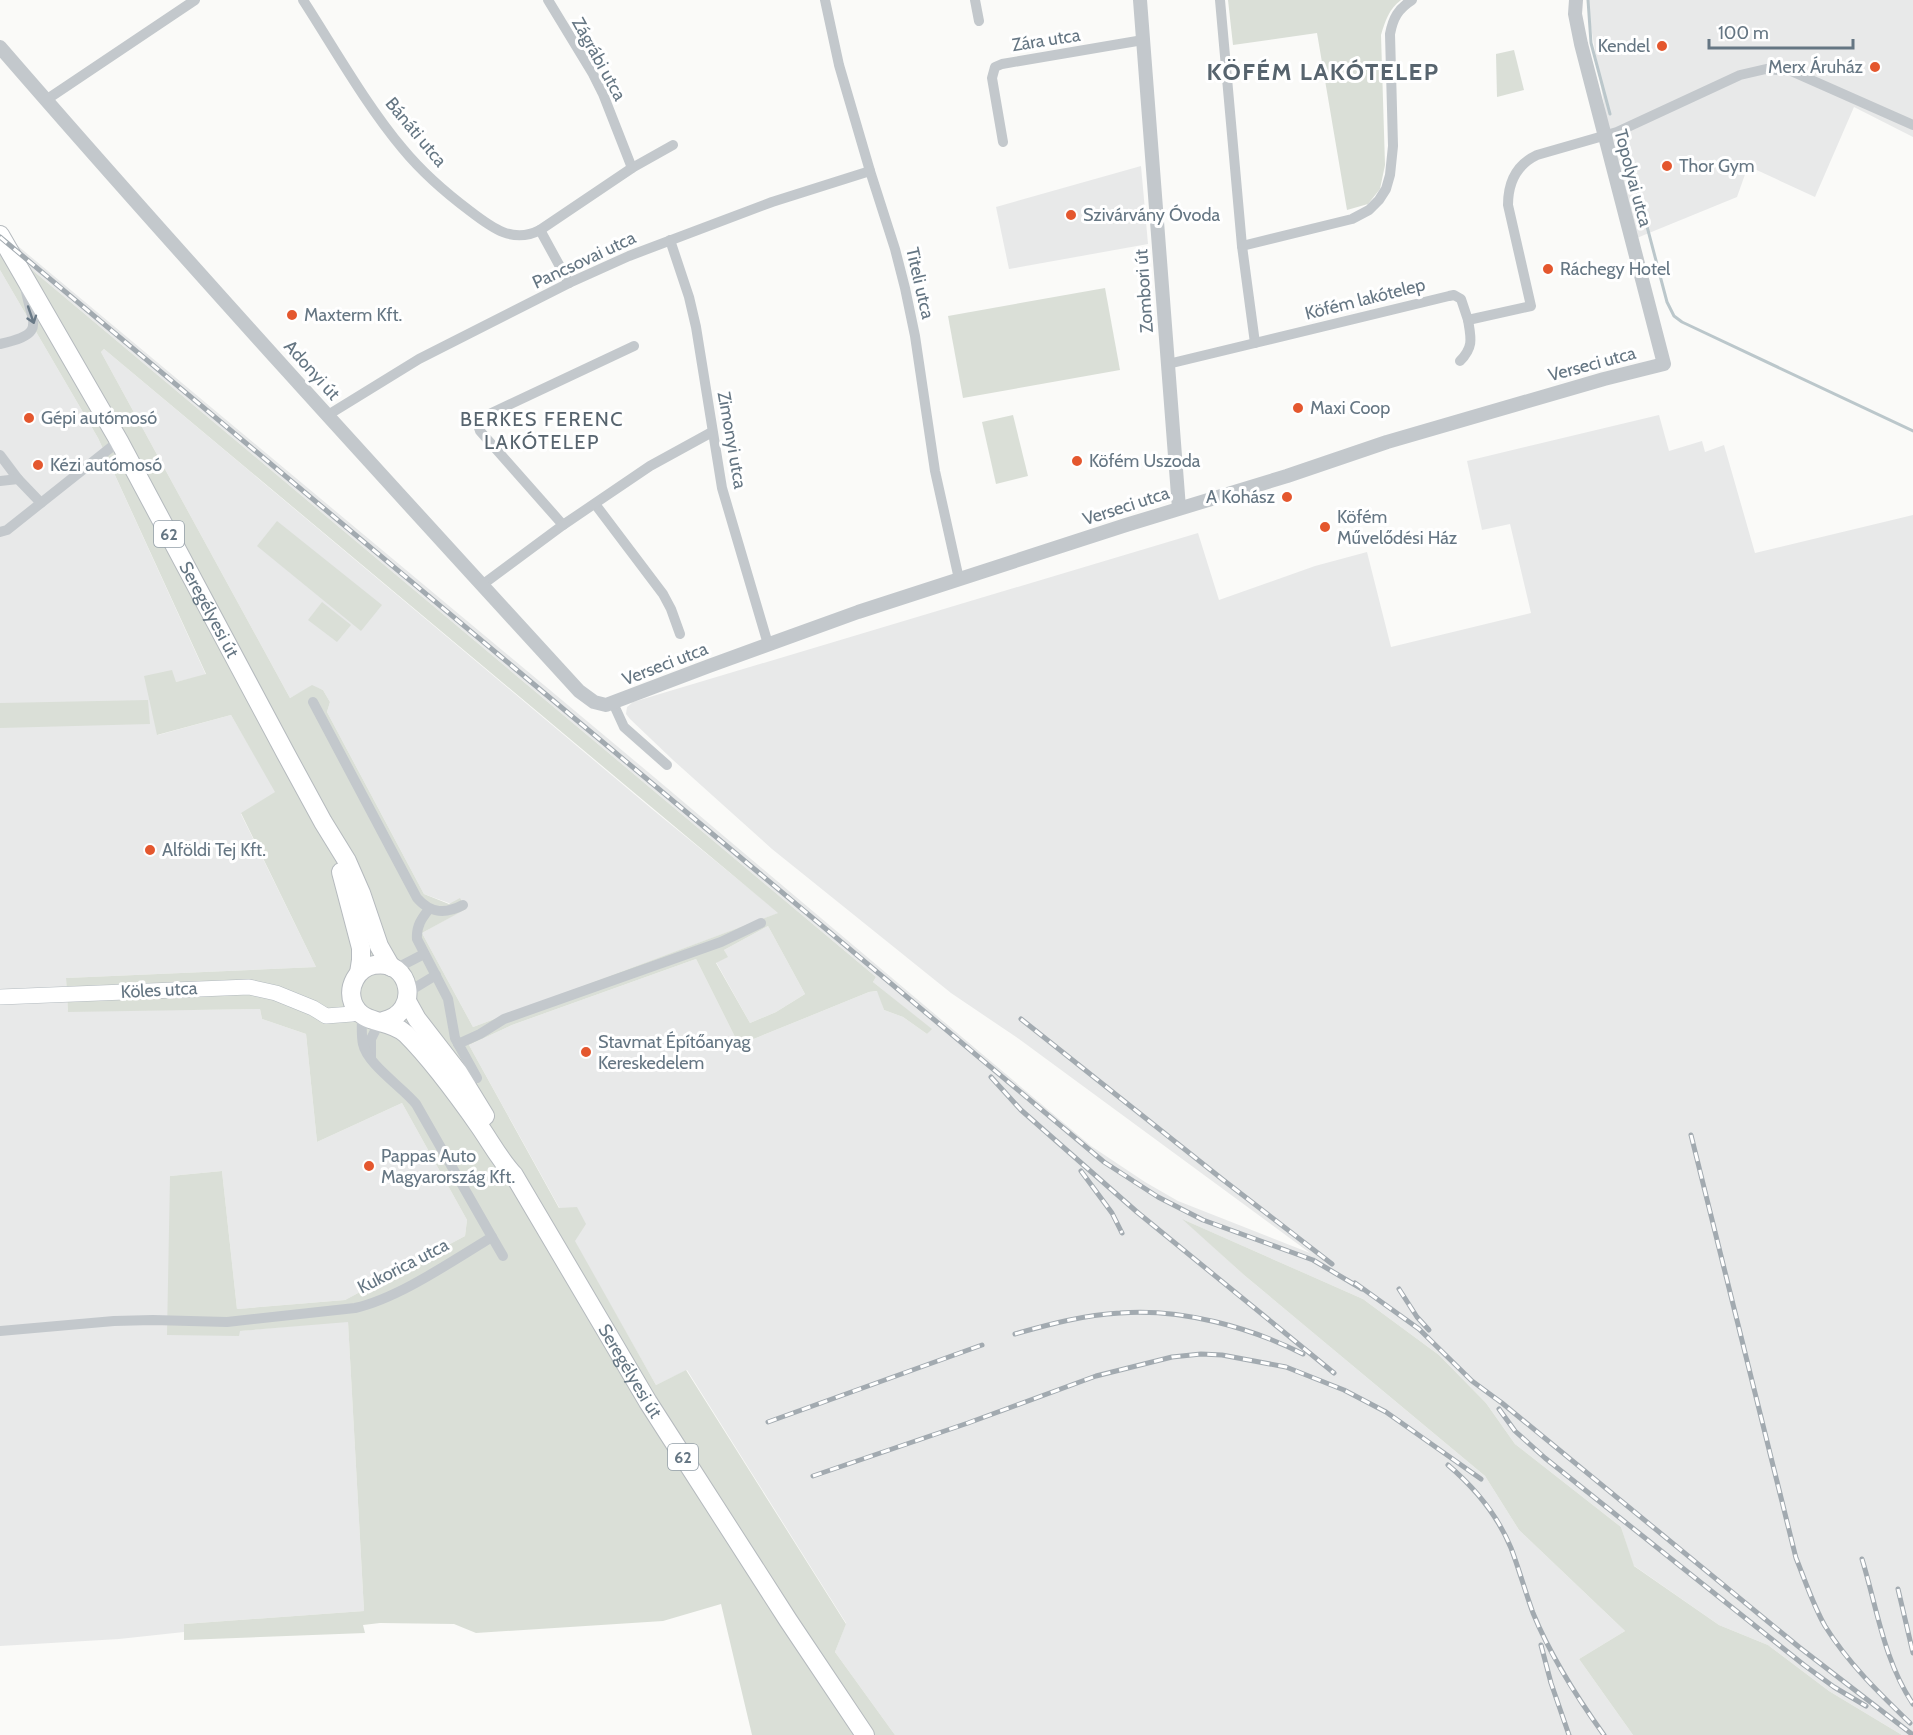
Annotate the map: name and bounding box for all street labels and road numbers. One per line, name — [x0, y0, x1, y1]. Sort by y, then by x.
street label: Zágrábi utca — [567, 14, 631, 105]
street label: Zára utca — [1010, 24, 1082, 56]
street label: Bánáti utca — [381, 93, 452, 172]
street label: Topolyai utca — [1609, 127, 1657, 229]
street label: Pancsovai utca — [529, 226, 640, 294]
street label: Titeli utca — [901, 245, 939, 321]
street label: Zombori út — [1130, 248, 1158, 334]
street label: Köfém lakótelep — [1303, 273, 1427, 325]
street label: Adonyi út — [279, 335, 345, 405]
street label: Verseci utca — [1546, 342, 1639, 386]
street label: Zimonyi utca — [713, 390, 751, 491]
street label: Verseci utca — [1080, 482, 1172, 530]
road number: 62 — [154, 521, 184, 547]
street label: Seregélyesi út — [174, 558, 244, 661]
street label: Verseci utca — [619, 638, 711, 690]
street label: Köles utca — [120, 977, 198, 1003]
street label: Kukorica utca — [354, 1233, 453, 1298]
street label: Seregélyesi út — [593, 1320, 666, 1422]
road number: 62 — [668, 1444, 698, 1470]

